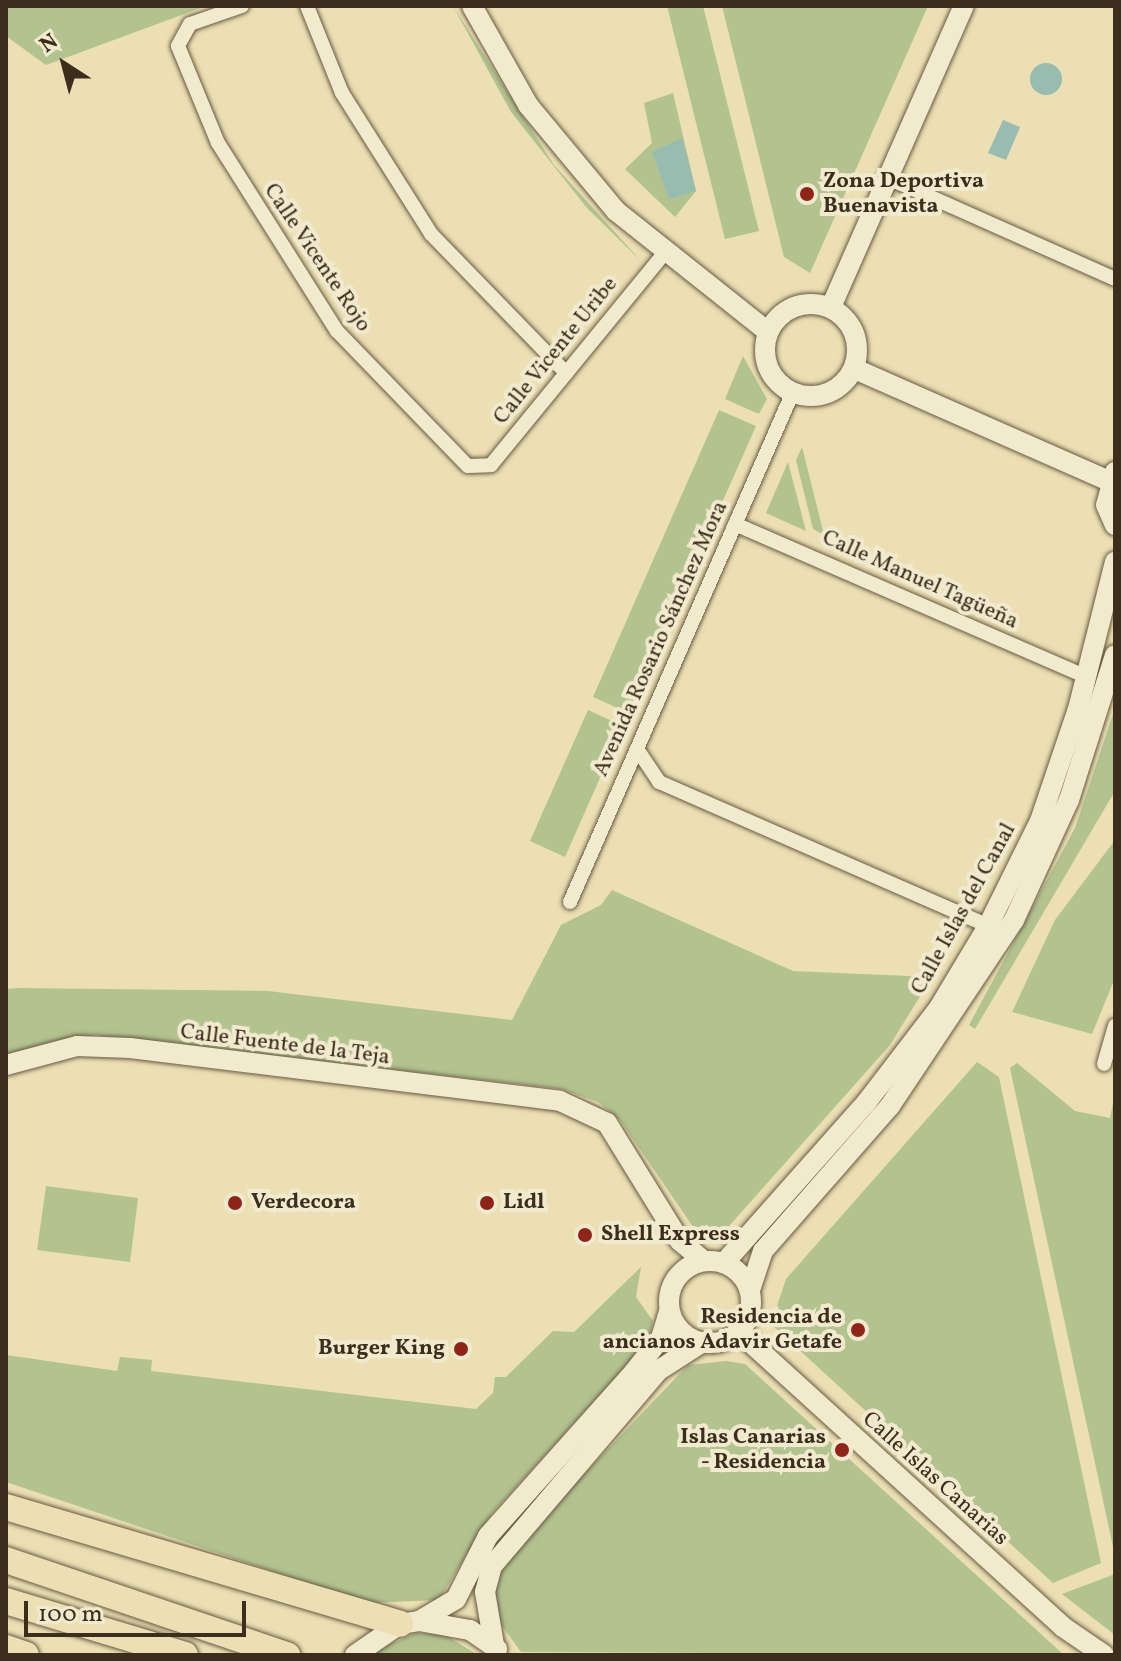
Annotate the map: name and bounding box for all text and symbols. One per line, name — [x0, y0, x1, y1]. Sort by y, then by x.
north arrow — [24, 24, 104, 104]
text: N — [34, 27, 65, 61]
place label: Zona Deportiva Buenavista — [823, 168, 984, 220]
street label: Calle Vicente Rojo — [257, 179, 377, 337]
marker: Zona Deportiva Buenavista — [798, 185, 816, 203]
street label: Calle Vicente Uribe — [488, 272, 624, 430]
street label: Avenida Rosario Sánchez Mora — [588, 497, 734, 781]
street label: Calle Manuel Tagüeña — [818, 525, 1022, 635]
street label: Calle Islas del Canal — [906, 819, 1022, 999]
street label: Calle Fuente de la Teja — [178, 1019, 392, 1071]
place label: Verdecora — [251, 1190, 356, 1216]
place label: Lidl — [503, 1190, 545, 1216]
marker: Verdecora — [226, 1194, 244, 1212]
marker: Lidl — [478, 1194, 496, 1212]
place label: Shell Express — [601, 1222, 740, 1248]
marker: Shell Express — [576, 1226, 594, 1244]
place label: Residencia de ancianos Adavir Getafe — [603, 1304, 842, 1356]
marker: Residencia de ancianos Adavir Getafe — [849, 1321, 867, 1339]
place label: Burger King — [318, 1336, 445, 1362]
marker: Burger King — [452, 1340, 470, 1358]
street label: Calle Islas Canarias — [857, 1406, 1013, 1552]
place label: Islas Canarias - Residencia — [680, 1424, 826, 1476]
marker: Islas Canarias - Residencia — [833, 1441, 851, 1459]
scale bar — [28, 1585, 250, 1635]
text: 100 m — [38, 1598, 103, 1632]

